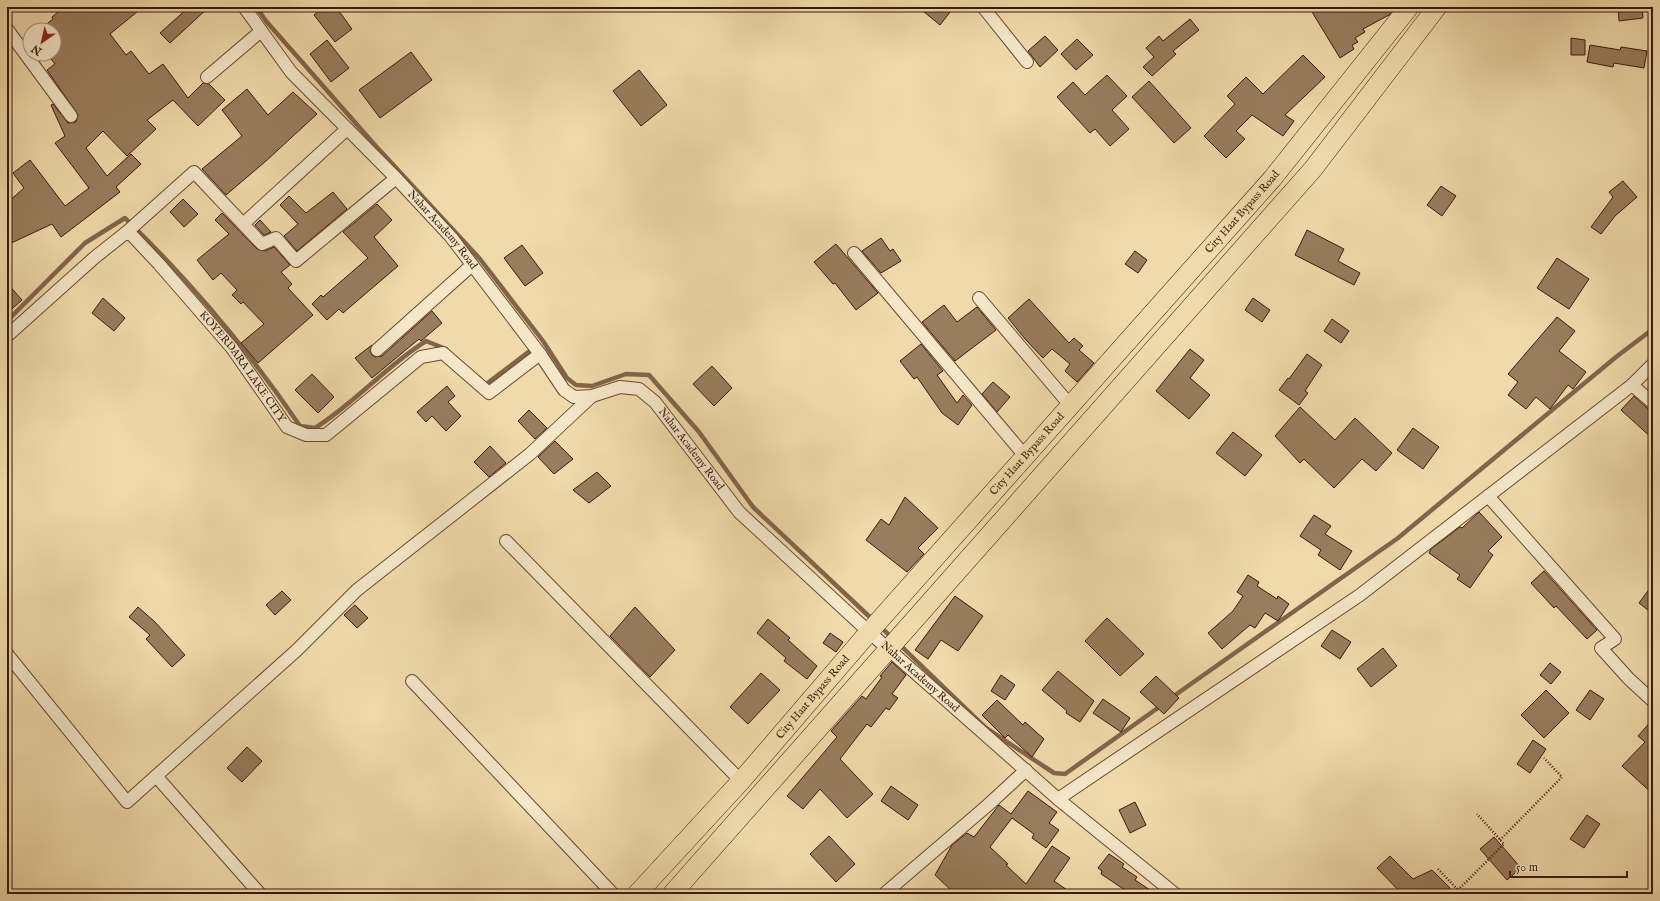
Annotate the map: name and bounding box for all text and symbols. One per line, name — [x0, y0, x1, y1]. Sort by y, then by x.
north arrow — [22, 22, 62, 62]
text: N — [29, 41, 46, 58]
street label: City Haat Bypass Road — [1202, 168, 1283, 256]
street label: Nahar Academy Road — [404, 188, 480, 272]
street label: KOYERDARA LAKE CITY — [196, 308, 289, 426]
street label: Nahar Academy Road — [655, 405, 727, 493]
street label: City Haat Bypass Road — [987, 410, 1068, 498]
street label: Nahar Academy Road — [878, 639, 962, 715]
street label: City Haat Bypass Road — [773, 652, 853, 742]
scale bar — [1510, 853, 1627, 879]
text: 50 m — [1516, 860, 1538, 875]

